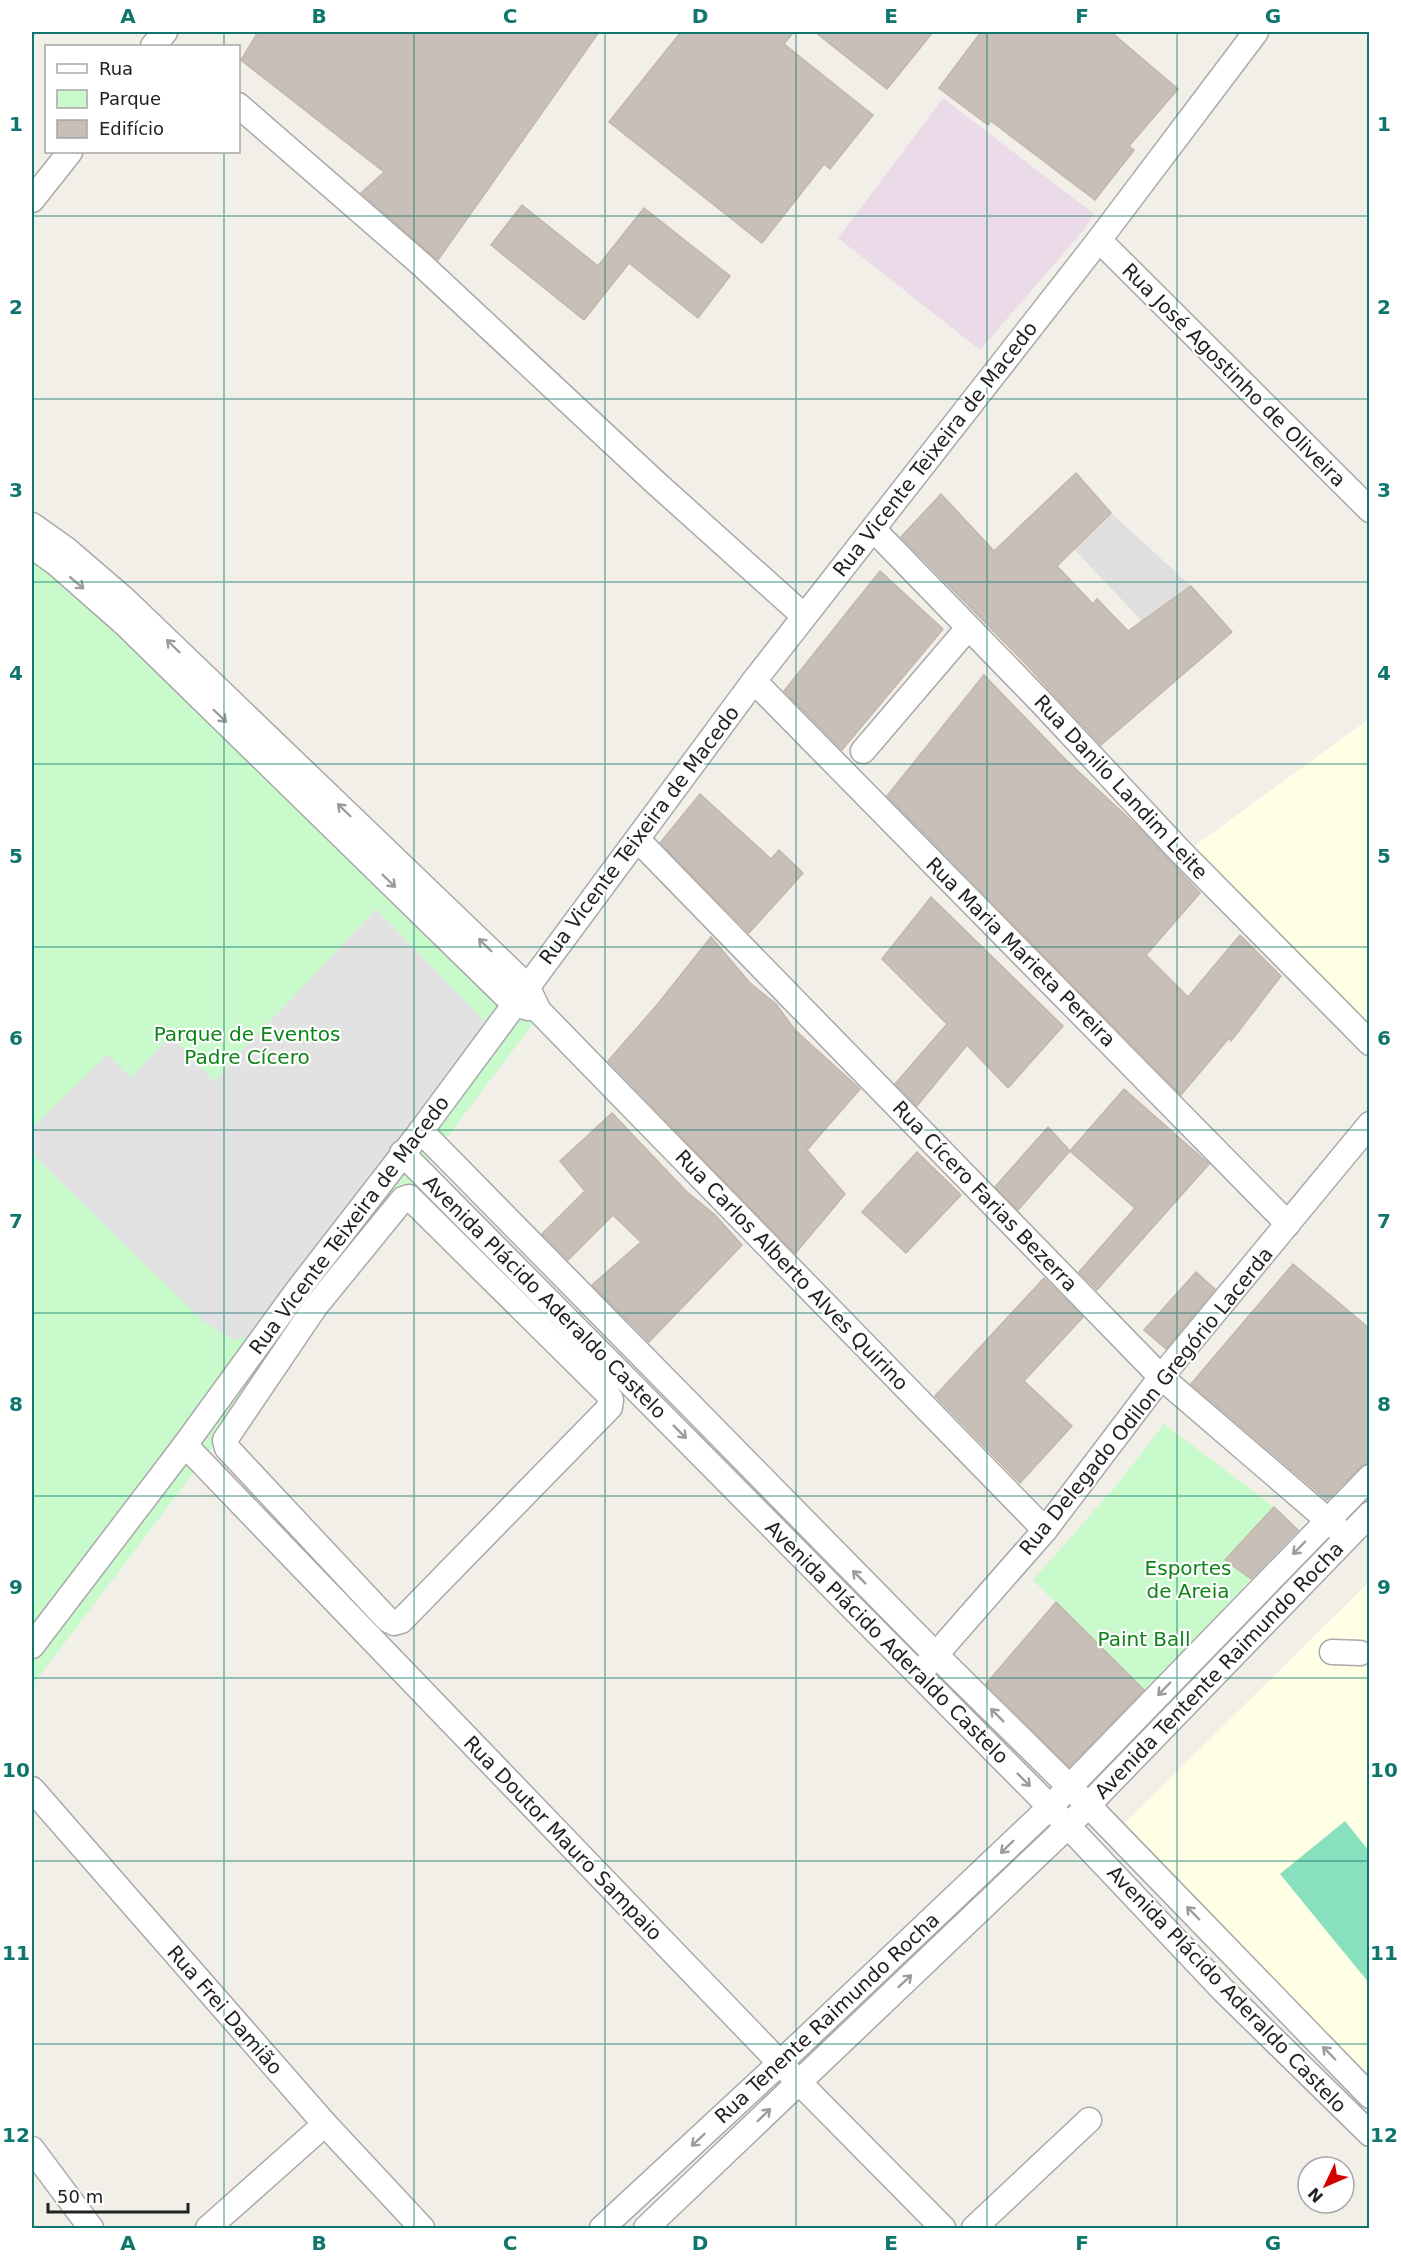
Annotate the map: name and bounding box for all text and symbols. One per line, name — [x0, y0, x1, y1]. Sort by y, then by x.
text: A — [120, 4, 136, 28]
text: B — [311, 4, 327, 28]
text: C — [503, 4, 517, 28]
text: D — [692, 4, 708, 28]
text: E — [884, 4, 898, 28]
text: F — [1075, 4, 1089, 28]
text: G — [1265, 4, 1281, 28]
legend — [45, 45, 240, 153]
text: Rua — [99, 58, 133, 79]
text: Parque — [99, 88, 161, 109]
text: 1 — [9, 112, 23, 136]
text: 1 — [1377, 112, 1391, 136]
text: Edifício — [99, 118, 164, 139]
street label: Rua José Agostinho de Oliveira — [1117, 258, 1351, 492]
text: 2 — [9, 295, 23, 319]
text: 2 — [1377, 295, 1391, 319]
street label: Rua Vicente Teixeira de Macedo — [828, 317, 1042, 581]
text: 3 — [9, 478, 23, 502]
text: 3 — [1377, 478, 1391, 502]
one-way arrow — [69, 576, 85, 589]
one-way arrow — [166, 639, 181, 653]
text: 4 — [9, 661, 23, 685]
text: 4 — [1377, 661, 1391, 685]
street label: Rua Danilo Landim Leite — [1029, 690, 1213, 884]
street label: Rua Vicente Teixeira de Macedo — [534, 701, 744, 969]
one-way arrow — [212, 709, 227, 723]
one-way arrow — [337, 803, 352, 817]
text: 5 — [9, 844, 23, 868]
text: 5 — [1377, 844, 1391, 868]
street label: Rua Maria Marieta Pereira — [921, 852, 1121, 1052]
one-way arrow — [382, 874, 397, 889]
one-way arrow — [478, 938, 493, 952]
park label: Parque de Eventos Padre Cícero — [154, 1022, 340, 1069]
text: 6 — [9, 1026, 23, 1050]
text: 6 — [1377, 1026, 1391, 1050]
street label: Rua Vicente Teixeira de Macedo — [244, 1091, 454, 1359]
street label: Rua Cícero Farias Bezerra — [888, 1096, 1082, 1296]
street label: Rua Carlos Alberto Alves Quirino — [670, 1145, 914, 1395]
street label: Avenida Plácido Aderaldo Castelo — [418, 1170, 672, 1424]
text: 7 — [9, 1209, 23, 1233]
text: 7 — [1377, 1209, 1391, 1233]
street label: Rua Delegado Odilon Gregório Lacerda — [1014, 1242, 1278, 1560]
text: 8 — [9, 1392, 23, 1416]
text: 8 — [1377, 1392, 1391, 1416]
one-way arrow — [673, 1425, 688, 1440]
street label: Avenida Plácido Aderaldo Castelo — [760, 1515, 1014, 1769]
street label: Avenida Tentente Raimundo Rocha — [1090, 1537, 1348, 1803]
one-way arrow — [1292, 1541, 1306, 1556]
park label: Esportes de Areia — [1145, 1556, 1231, 1603]
one-way arrow — [852, 1569, 867, 1584]
text: 9 — [9, 1575, 23, 1599]
text: 9 — [1377, 1575, 1391, 1599]
park label: Paint Ball — [1098, 1627, 1190, 1651]
one-way arrow — [1156, 1681, 1171, 1696]
one-way arrow — [989, 1708, 1004, 1723]
street label: Rua Doutor Mauro Sampaio — [459, 1731, 667, 1945]
text: 10 — [2, 1758, 30, 1782]
text: 10 — [1370, 1758, 1398, 1782]
one-way arrow — [1016, 1773, 1031, 1788]
one-way arrow — [1000, 1840, 1015, 1854]
street label: Avenida Plácido Aderaldo Castelo — [1102, 1860, 1352, 2118]
one-way arrow — [1186, 1906, 1200, 1921]
street label: Rua Tenente Raimundo Rocha — [710, 1908, 944, 2128]
street label: Rua Frei Damião — [162, 1940, 288, 2080]
text: 11 — [2, 1941, 30, 1965]
text: 11 — [1370, 1941, 1398, 1965]
one-way arrow — [898, 1974, 913, 1988]
one-way arrow — [1322, 2046, 1336, 2061]
one-way arrow — [756, 2108, 771, 2123]
text: 12 — [2, 2123, 30, 2147]
text: 12 — [1370, 2123, 1398, 2147]
one-way arrow — [691, 2133, 706, 2147]
north arrow — [1296, 2155, 1356, 2215]
scale bar — [48, 2176, 188, 2214]
text: N — [1304, 2184, 1327, 2206]
text: 50 m — [57, 2186, 103, 2207]
text: A — [120, 2231, 136, 2255]
text: B — [311, 2231, 327, 2255]
text: C — [503, 2231, 517, 2255]
text: D — [692, 2231, 708, 2255]
text: E — [884, 2231, 898, 2255]
text: F — [1075, 2231, 1089, 2255]
text: G — [1265, 2231, 1281, 2255]

